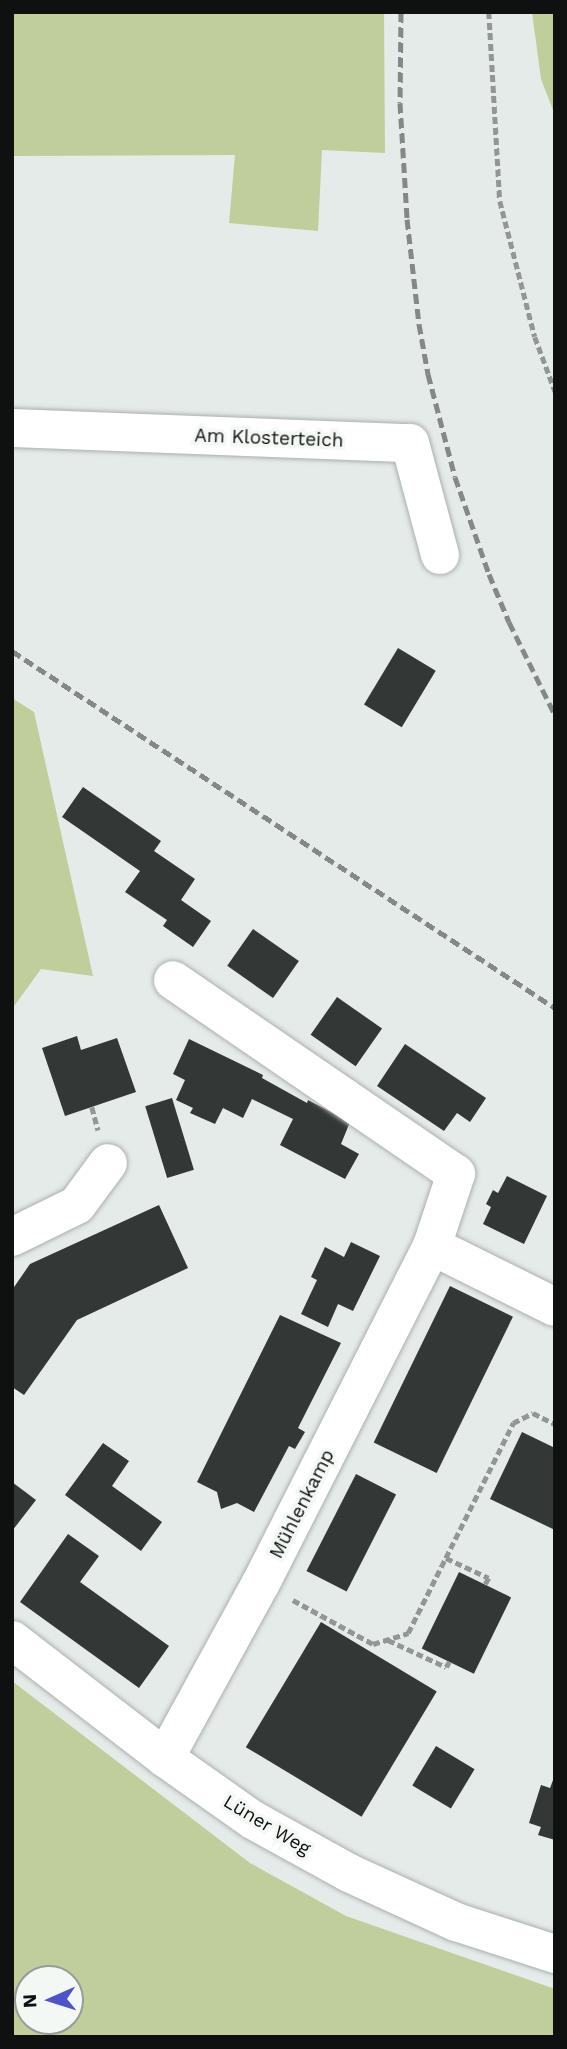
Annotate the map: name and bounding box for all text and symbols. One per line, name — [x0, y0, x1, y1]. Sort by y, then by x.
street label: Am Klosterteich — [194, 424, 344, 452]
street label: Mühlenkamp — [265, 1446, 339, 1562]
street label: Lüner Weg — [219, 1790, 315, 1860]
north arrow — [14, 1965, 84, 2035]
text: N — [18, 1993, 41, 2009]

